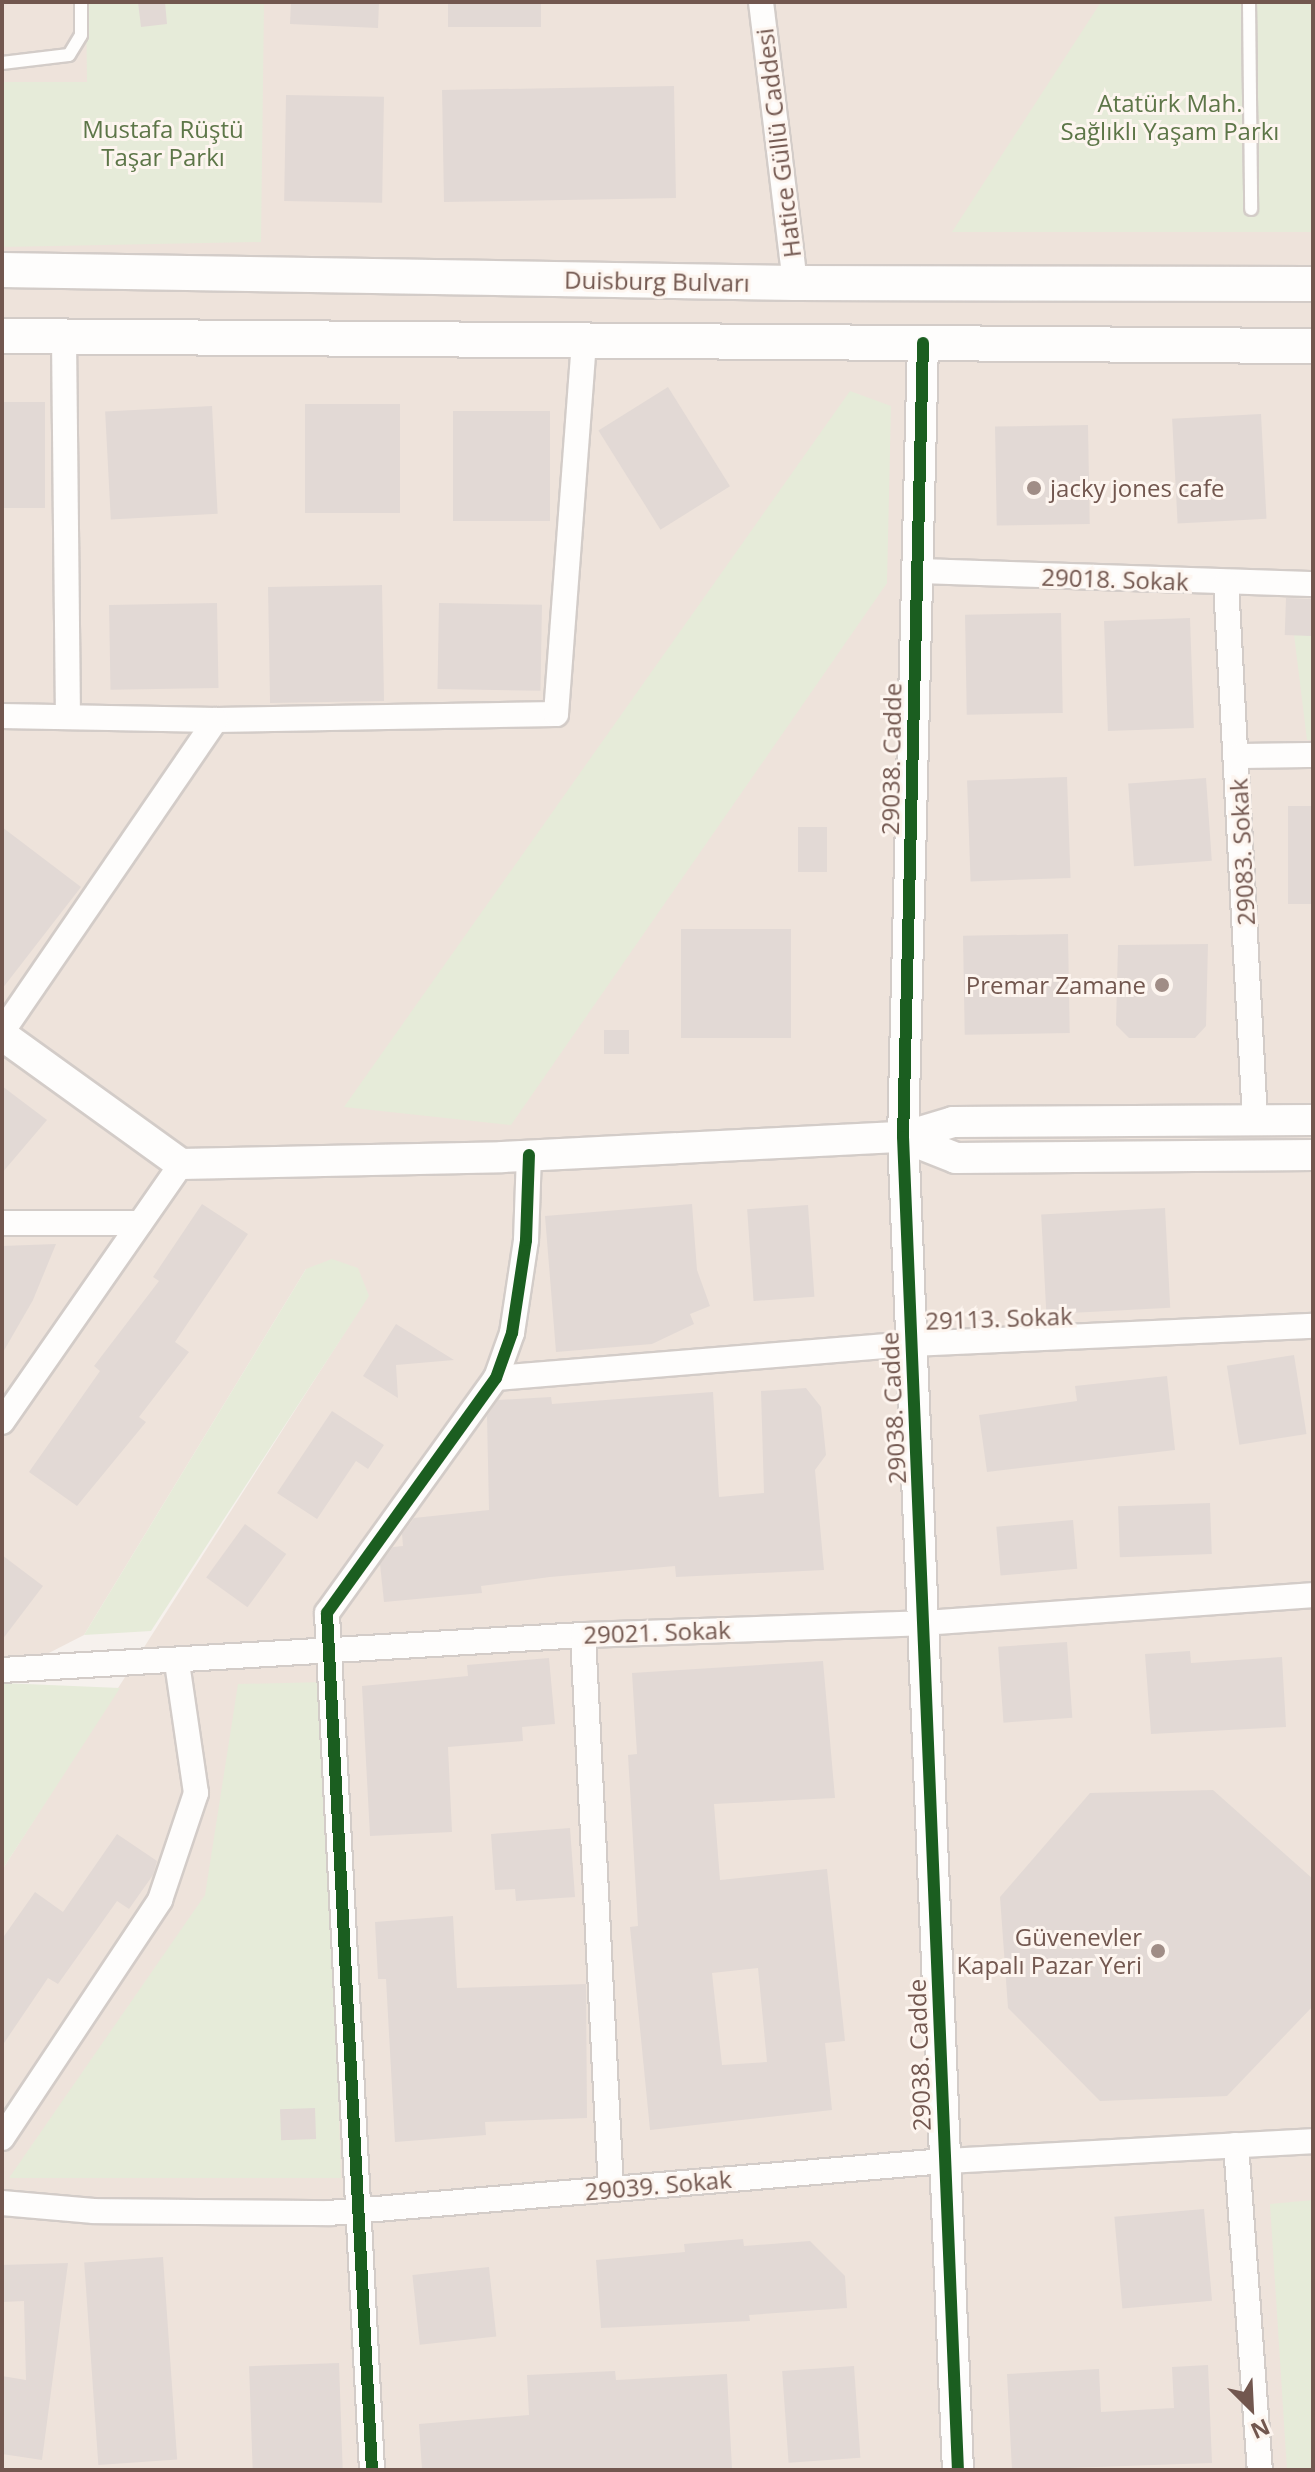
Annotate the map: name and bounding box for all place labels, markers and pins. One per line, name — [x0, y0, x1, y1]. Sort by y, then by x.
place label: jacky jones cafe — [1050, 474, 1225, 502]
marker: jacky jones cafe — [1025, 479, 1043, 497]
place label: Premar Zamane — [966, 971, 1146, 999]
marker: Premar Zamane — [1153, 976, 1171, 994]
place label: Güvenevler Kapalı Pazar Yeri — [956, 1923, 1142, 1979]
marker: Güvenevler Kapalı Pazar Yeri — [1149, 1942, 1167, 1960]

